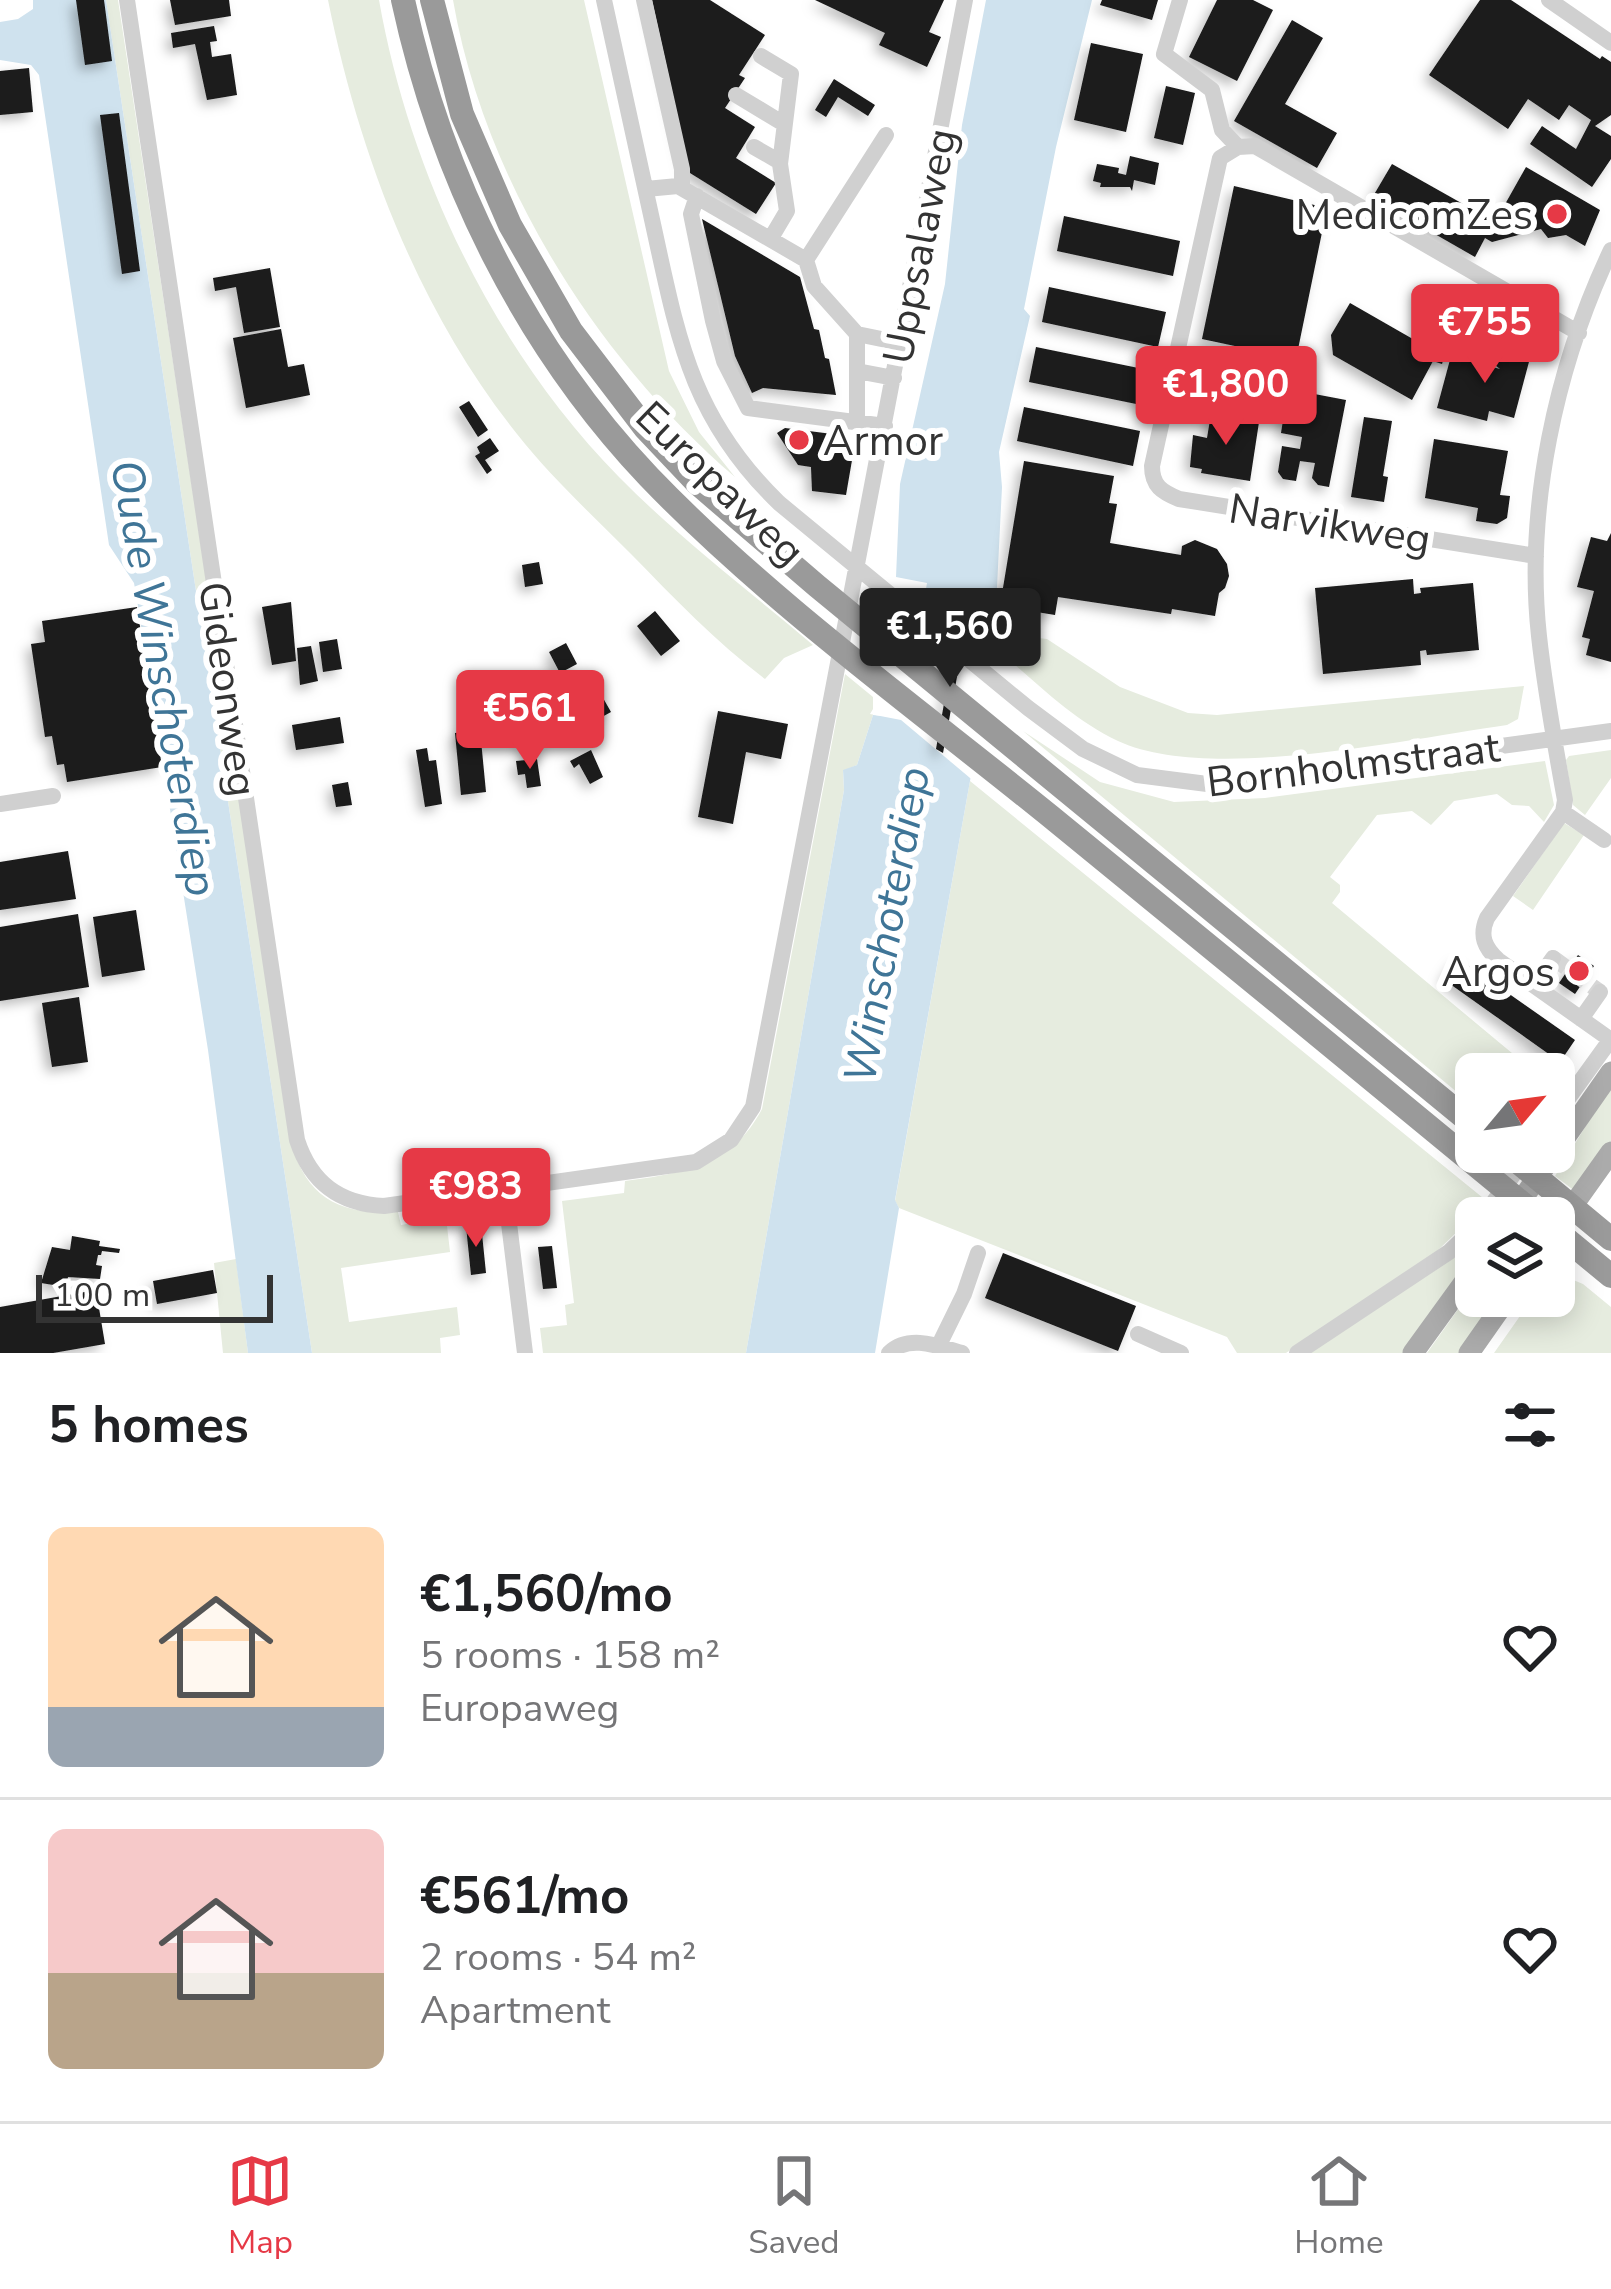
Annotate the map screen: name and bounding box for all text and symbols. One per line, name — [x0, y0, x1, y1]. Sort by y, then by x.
street label: Uppsalaweg — [870, 124, 971, 369]
place label: MedicomZes — [1296, 187, 1533, 244]
marker: MedicomZes — [1544, 201, 1570, 227]
pin: €755 — [1414, 284, 1556, 386]
text: €755 — [1438, 296, 1532, 349]
pin: €1,800 — [1128, 346, 1324, 448]
text: €1,800 — [1163, 358, 1289, 411]
street label: Europaweg — [623, 389, 817, 579]
place label: Armor — [823, 413, 943, 470]
marker: Armor — [786, 427, 812, 453]
water label: Oude Winschoterdiep — [95, 455, 232, 901]
street label: Narvikweg — [1225, 480, 1435, 569]
street label: Gideonweg — [184, 578, 271, 800]
pin: €1,560 — [852, 588, 1048, 690]
text: €1,560 — [887, 600, 1013, 653]
pin: €561 — [459, 670, 601, 772]
text: €561 — [483, 682, 577, 735]
street label: Bornholmstraat — [1203, 719, 1503, 812]
water label: Winschoterdiep — [830, 762, 945, 1088]
place label: Argos — [1441, 944, 1555, 1001]
marker: Argos — [1566, 958, 1592, 984]
north arrow — [1455, 1053, 1575, 1173]
map controls — [1455, 1053, 1575, 1317]
pin: €983 — [405, 1148, 547, 1250]
text: €983 — [429, 1160, 523, 1213]
button: layers — [1455, 1197, 1575, 1317]
scale bar — [36, 1269, 273, 1322]
text: 100 m — [54, 1273, 150, 1318]
text: 5 homes — [48, 1390, 249, 1460]
icon: filters — [1497, 1392, 1563, 1458]
text: €1,560/mo — [420, 1559, 673, 1629]
icon: home — [144, 1575, 288, 1719]
icon: heart — [1497, 1614, 1563, 1680]
text: 5 rooms · 158 m² — [420, 1629, 720, 1682]
text: Europaweg — [420, 1682, 619, 1735]
text: €561/mo — [420, 1861, 629, 1931]
icon: home — [144, 1877, 288, 2021]
icon: heart — [1497, 1916, 1563, 1982]
text: 2 rooms · 54 m² — [420, 1931, 697, 1984]
text: Apartment — [420, 1984, 610, 2037]
tab: Map — [227, 2148, 293, 2265]
tab: Saved — [748, 2148, 839, 2265]
tab: Home — [1294, 2148, 1384, 2265]

